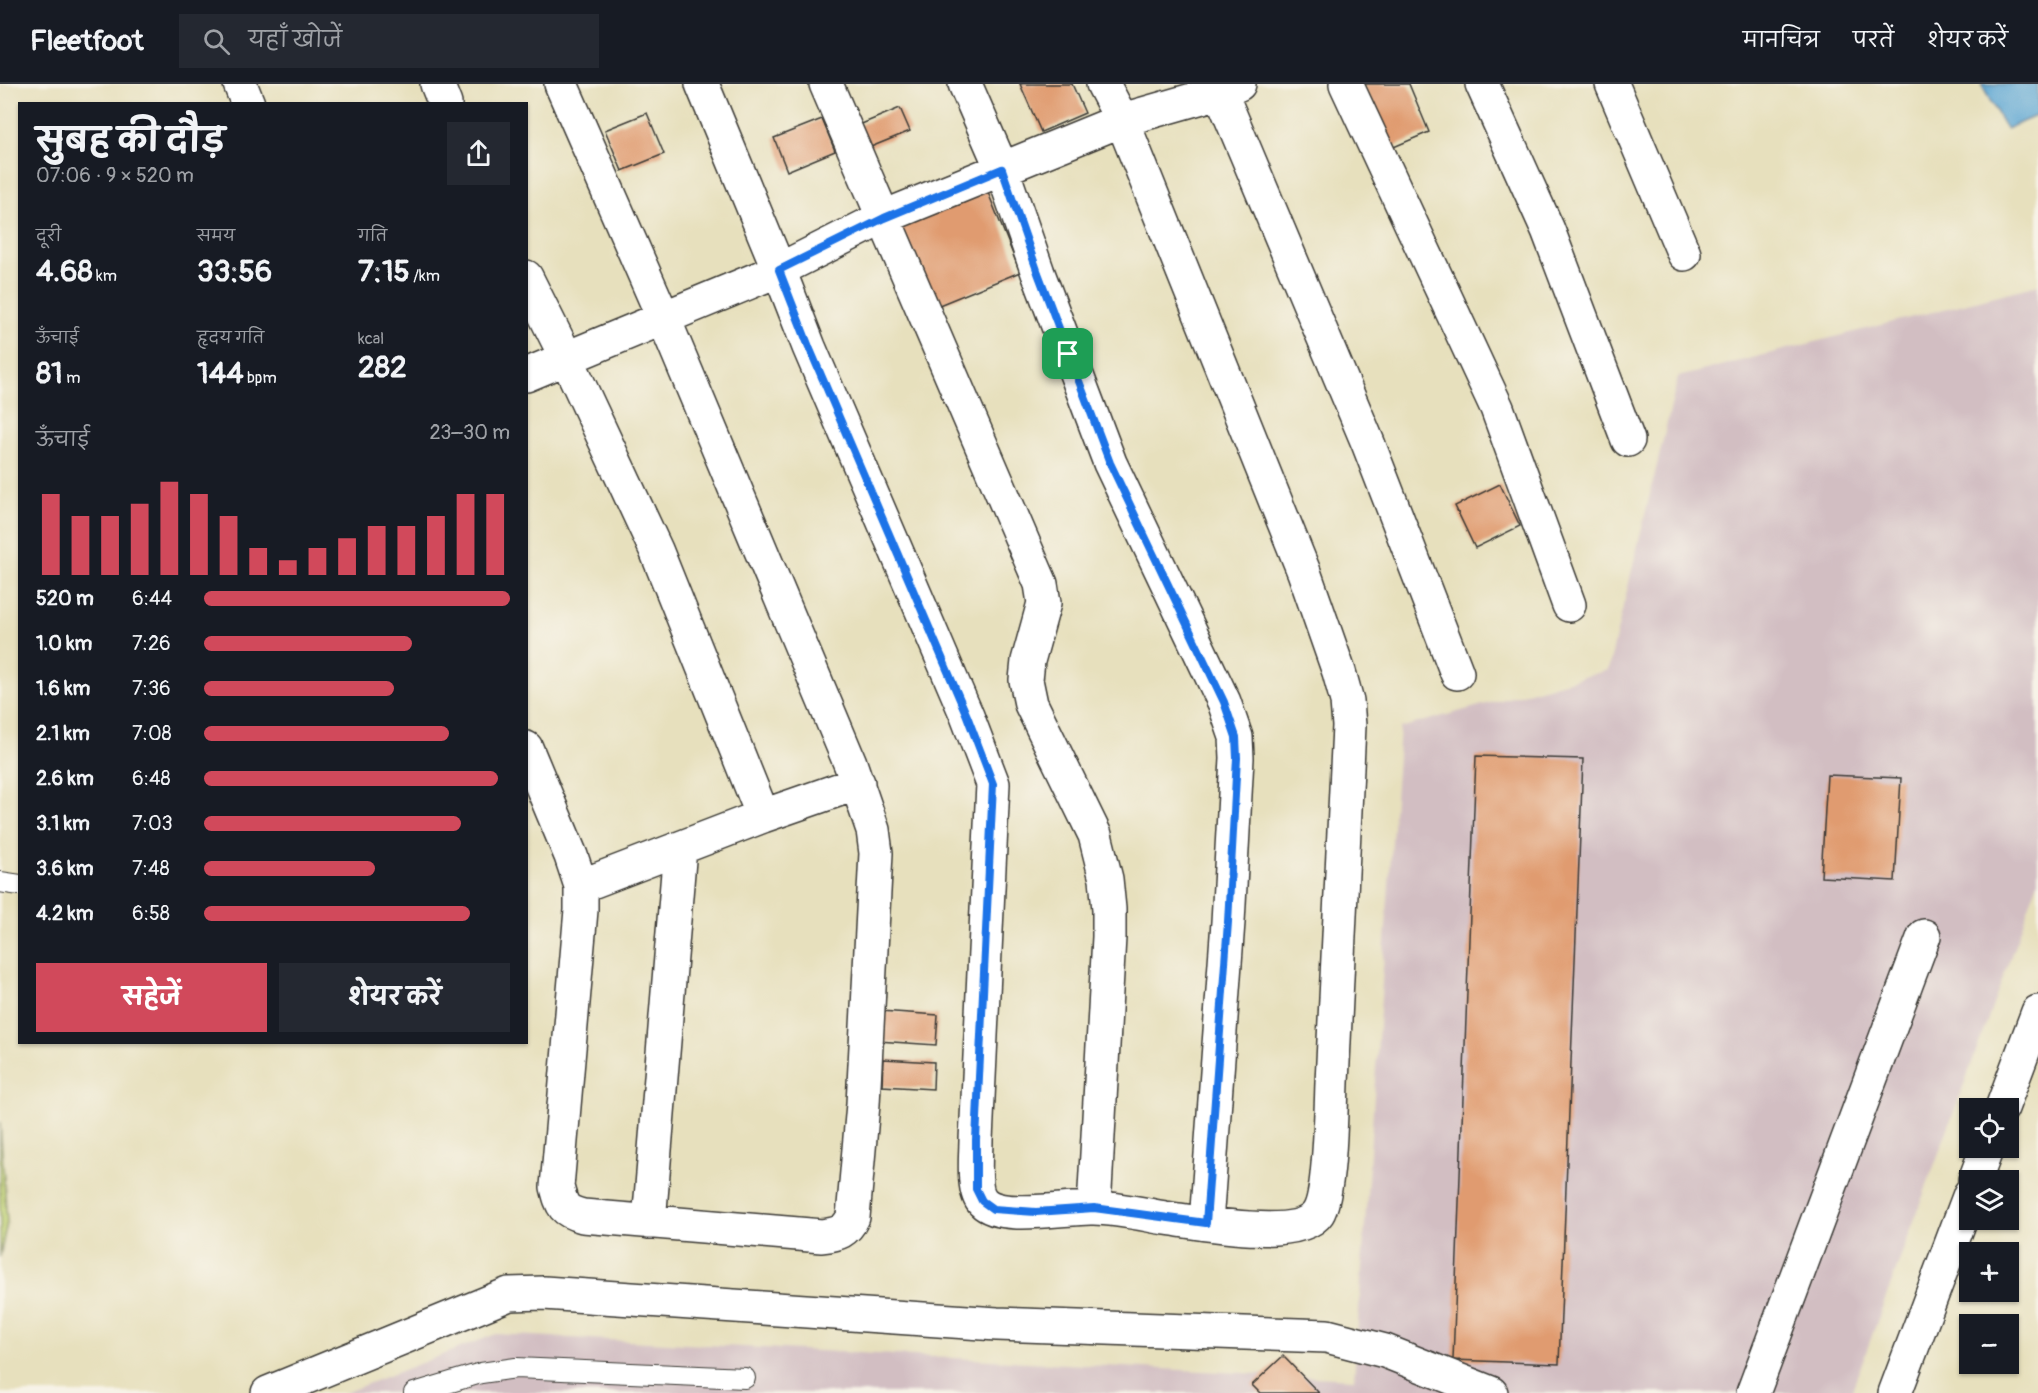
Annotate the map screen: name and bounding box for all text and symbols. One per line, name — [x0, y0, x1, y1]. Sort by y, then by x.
search box — [179, 14, 599, 68]
text: Fleetfoot — [30, 24, 143, 59]
icon: search — [200, 25, 233, 58]
text: यहाँ खोजें — [248, 26, 342, 54]
text: मानचित्र — [1743, 27, 1820, 54]
text: परतें — [1853, 27, 1894, 54]
text: शेयर करें — [1927, 27, 2008, 54]
text: सुबह की दौड़ — [36, 120, 225, 161]
button: share — [447, 122, 510, 185]
text: 07:06 · 9 × 520 m — [36, 163, 194, 188]
text: दूरी — [36, 226, 61, 246]
text: समय — [197, 226, 235, 246]
text: गति — [358, 226, 387, 246]
text: 4.68 — [36, 253, 93, 290]
text: 33:56 — [197, 253, 272, 290]
text: 7:15 — [358, 253, 410, 290]
text: km — [93, 266, 117, 286]
text: /km — [410, 266, 440, 286]
text: ऊँचाई — [36, 328, 79, 348]
text: हृदय गति — [197, 328, 264, 348]
pin — [1042, 328, 1093, 379]
text: kcal — [358, 329, 384, 349]
icon: arrive — [1051, 337, 1084, 370]
text: 282 — [358, 349, 407, 386]
text: 81 — [36, 355, 63, 392]
text: 144 — [197, 355, 244, 392]
text: m — [63, 368, 81, 388]
text: bpm — [244, 368, 277, 388]
text: 23–30 m — [430, 420, 510, 445]
text: ऊँचाई — [36, 427, 90, 452]
text: 520 m — [36, 586, 94, 611]
text: 6:44 — [132, 586, 172, 611]
text: 1.0 km — [36, 631, 92, 656]
text: 7:26 — [132, 631, 171, 656]
text: 1.6 km — [36, 676, 90, 701]
text: 7:36 — [132, 676, 171, 701]
text: 2.1 km — [36, 721, 90, 746]
text: 7:08 — [132, 721, 172, 746]
text: 2.6 km — [36, 766, 94, 791]
text: 6:48 — [132, 766, 171, 791]
text: 3.1 km — [36, 811, 90, 836]
text: 7:03 — [132, 811, 173, 836]
text: 3.6 km — [36, 856, 94, 881]
text: 7:48 — [132, 856, 170, 881]
text: 4.2 km — [36, 901, 94, 926]
text: 6:58 — [132, 901, 170, 926]
button: सहेजें — [36, 963, 267, 1032]
button: शेयर करें — [279, 963, 510, 1032]
map controls — [1959, 1098, 2019, 1374]
button: locate — [1959, 1098, 2019, 1158]
button: layers — [1959, 1170, 2019, 1230]
button: + — [1959, 1242, 2019, 1302]
button: − — [1959, 1314, 2019, 1374]

